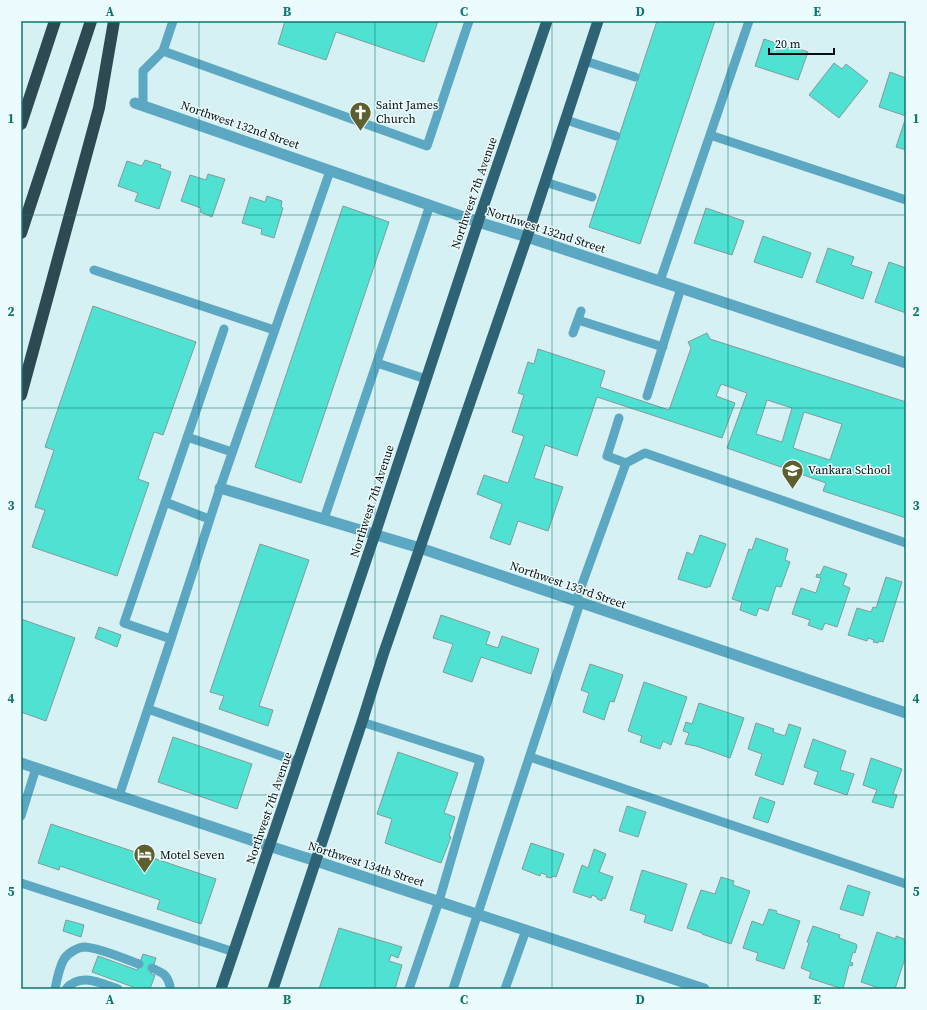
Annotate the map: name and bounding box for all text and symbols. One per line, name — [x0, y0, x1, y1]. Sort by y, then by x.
text: A — [106, 3, 115, 20]
text: B — [283, 3, 292, 20]
text: C — [460, 3, 468, 20]
text: D — [635, 3, 645, 20]
text: E — [813, 3, 821, 20]
scale bar — [769, 30, 834, 56]
text: 20 m — [775, 36, 801, 52]
street label: Northwest 132nd Street — [179, 97, 301, 153]
place label: Saint James Church — [376, 97, 438, 127]
church icon: Saint James Church — [348, 99, 374, 132]
text: 1 — [7, 110, 15, 127]
text: 1 — [912, 110, 920, 127]
street label: Northwest 7th Avenue — [447, 135, 501, 251]
street label: Northwest 132nd Street — [484, 203, 608, 257]
text: 2 — [7, 303, 15, 320]
text: 2 — [912, 303, 920, 320]
street label: Northwest 7th Avenue — [346, 443, 398, 559]
school or university icon: Vankara School — [780, 457, 806, 490]
place label: Vankara School — [808, 462, 891, 478]
text: 3 — [7, 497, 15, 514]
text: 3 — [912, 497, 920, 514]
street label: Northwest 133rd Street — [508, 558, 628, 612]
text: 4 — [7, 690, 15, 707]
text: 4 — [912, 690, 920, 707]
street label: Northwest 7th Avenue — [242, 750, 296, 866]
street label: Northwest 134th Street — [306, 838, 426, 890]
hotel icon: Motel Seven — [131, 842, 157, 875]
place label: Motel Seven — [160, 847, 225, 863]
text: 5 — [7, 883, 15, 900]
text: 5 — [912, 883, 920, 900]
text: A — [106, 991, 115, 1008]
text: B — [283, 991, 292, 1008]
text: C — [460, 991, 468, 1008]
text: D — [635, 991, 645, 1008]
text: E — [813, 991, 821, 1008]

